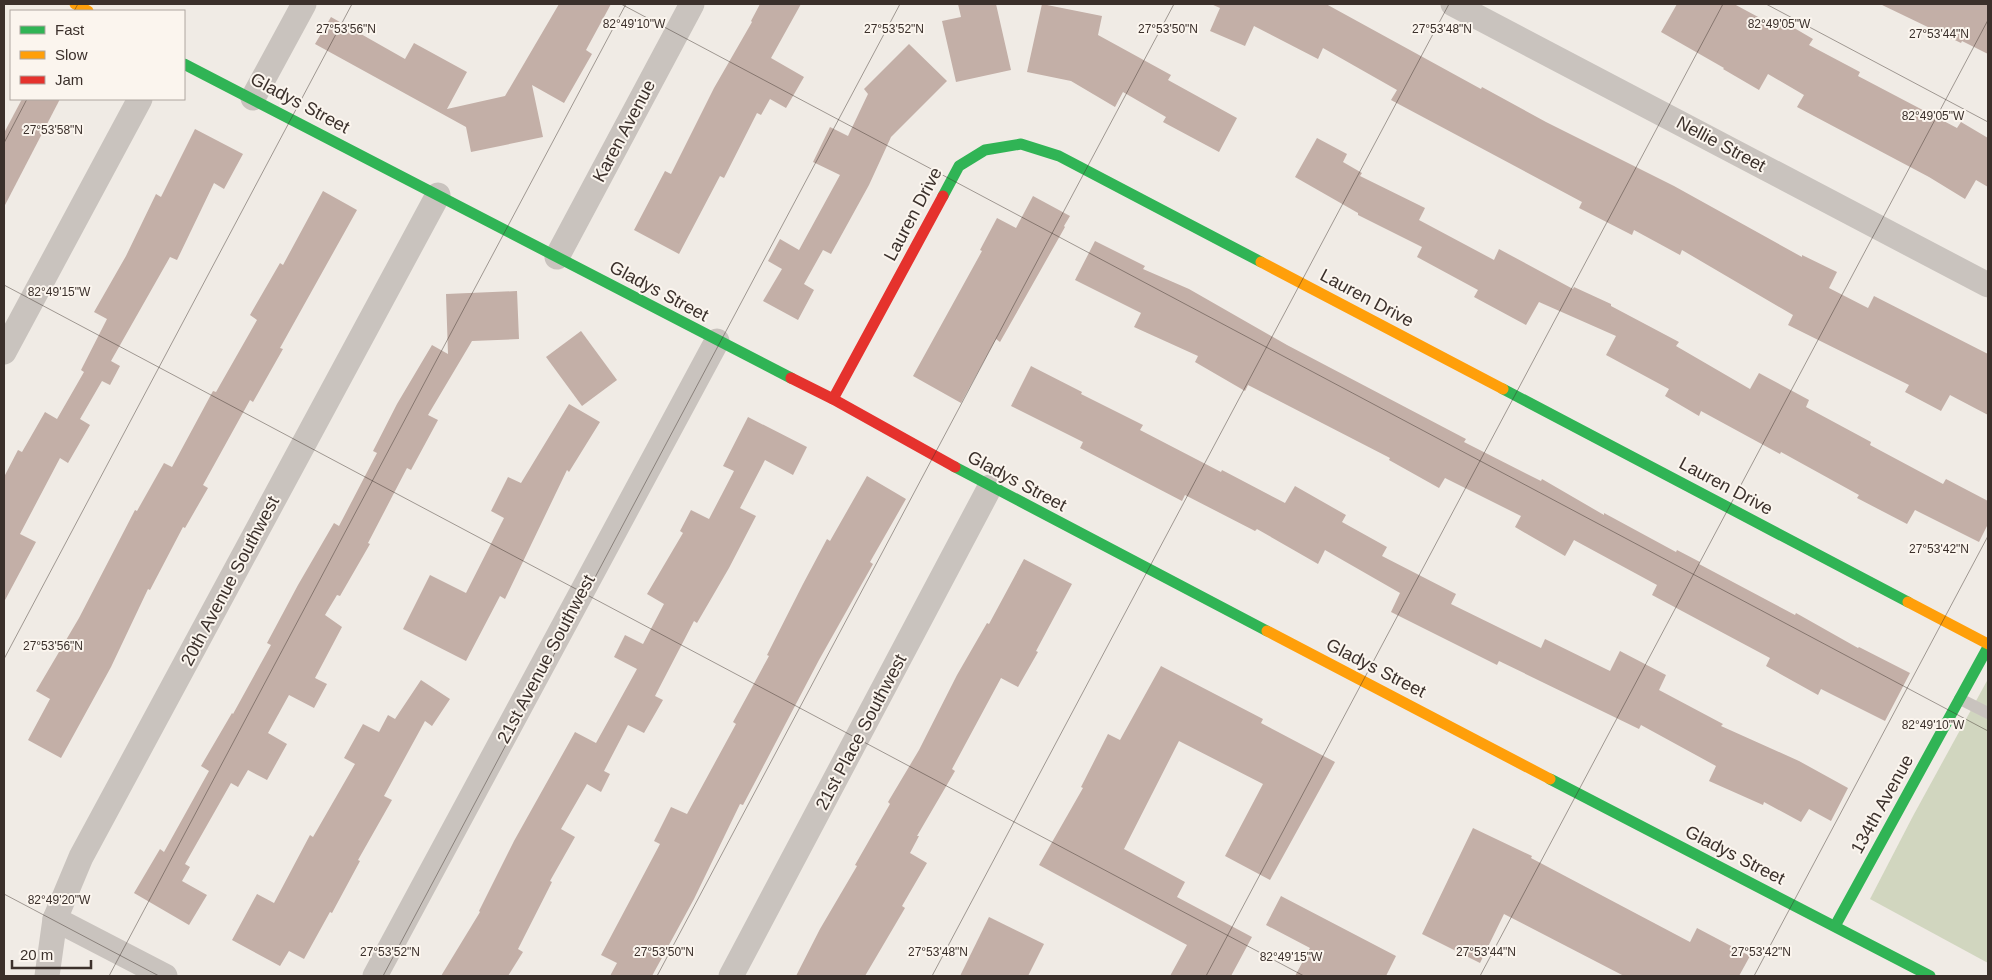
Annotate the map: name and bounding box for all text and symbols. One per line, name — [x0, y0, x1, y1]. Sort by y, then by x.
legend — [10, 10, 185, 100]
text: 82°49'10"W — [603, 17, 666, 31]
text: 82°49'05"W — [1748, 17, 1811, 31]
text: Fast — [55, 21, 85, 38]
text: 27°53'56"N — [316, 22, 376, 36]
text: 27°53'52"N — [864, 22, 924, 36]
text: 27°53'50"N — [1138, 22, 1198, 36]
text: 27°53'48"N — [1412, 22, 1472, 36]
text: 27°53'44"N — [1909, 27, 1969, 41]
text: Slow — [55, 46, 88, 63]
street label: Gladys Street — [247, 69, 353, 137]
text: Jam — [55, 71, 83, 88]
street label: Karen Avenue — [589, 77, 659, 185]
text: 82°49'05"W — [1902, 109, 1965, 123]
street label: Nellie Street — [1673, 112, 1769, 176]
text: 27°53'58"N — [23, 123, 83, 137]
street label: Lauren Drive — [880, 164, 946, 264]
street label: Gladys Street — [606, 257, 712, 325]
street label: Lauren Drive — [1317, 265, 1417, 331]
text: 82°49'15"W — [28, 285, 91, 299]
street label: Gladys Street — [964, 447, 1070, 515]
street label: Lauren Drive — [1676, 453, 1776, 519]
street label: 20th Avenue Southwest — [177, 493, 283, 669]
text: 27°53'42"N — [1909, 542, 1969, 556]
street label: 21st Avenue Southwest — [493, 571, 599, 747]
street label: Gladys Street — [1323, 634, 1429, 702]
text: 27°53'56"N — [23, 639, 83, 653]
street label: 21st Place Southwest — [812, 651, 910, 813]
text: 82°49'10"W — [1902, 718, 1965, 732]
street label: 134th Avenue — [1847, 751, 1917, 857]
street label: Gladys Street — [1682, 821, 1788, 889]
text: 82°49'20"W — [28, 893, 91, 907]
scale bar — [12, 938, 91, 970]
text: 27°53'52"N — [360, 945, 420, 959]
text: 27°53'50"N — [634, 945, 694, 959]
text: 27°53'48"N — [908, 945, 968, 959]
text: 27°53'44"N — [1456, 945, 1516, 959]
text: 27°53'42"N — [1731, 945, 1791, 959]
text: 20 m — [20, 946, 53, 963]
text: 82°49'15"W — [1260, 950, 1323, 964]

